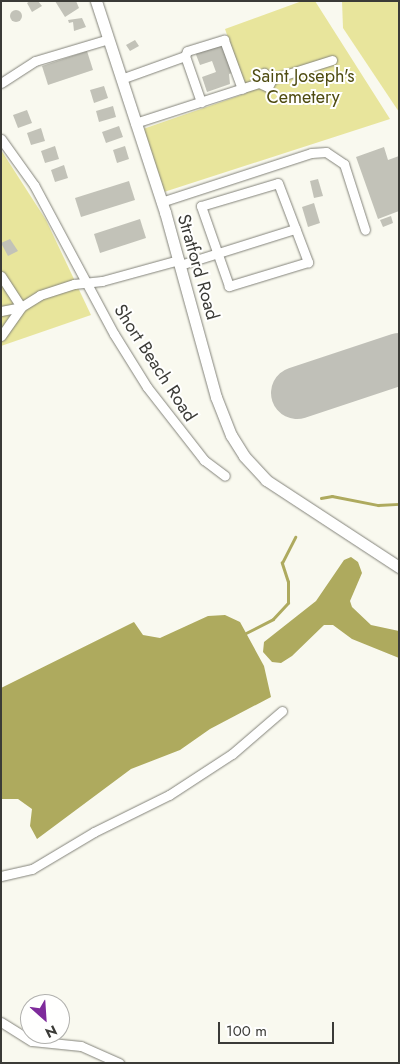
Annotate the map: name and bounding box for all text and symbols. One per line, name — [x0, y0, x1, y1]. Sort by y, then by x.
park label: Saint Joseph's Cemetery — [252, 66, 354, 108]
street label: Stratford Road — [173, 212, 223, 322]
street label: Short Beach Road — [109, 300, 201, 426]
north arrow — [20, 994, 70, 1044]
scale bar — [220, 1012, 336, 1044]
text: N — [42, 1020, 61, 1043]
text: 100 m — [226, 1020, 267, 1042]

